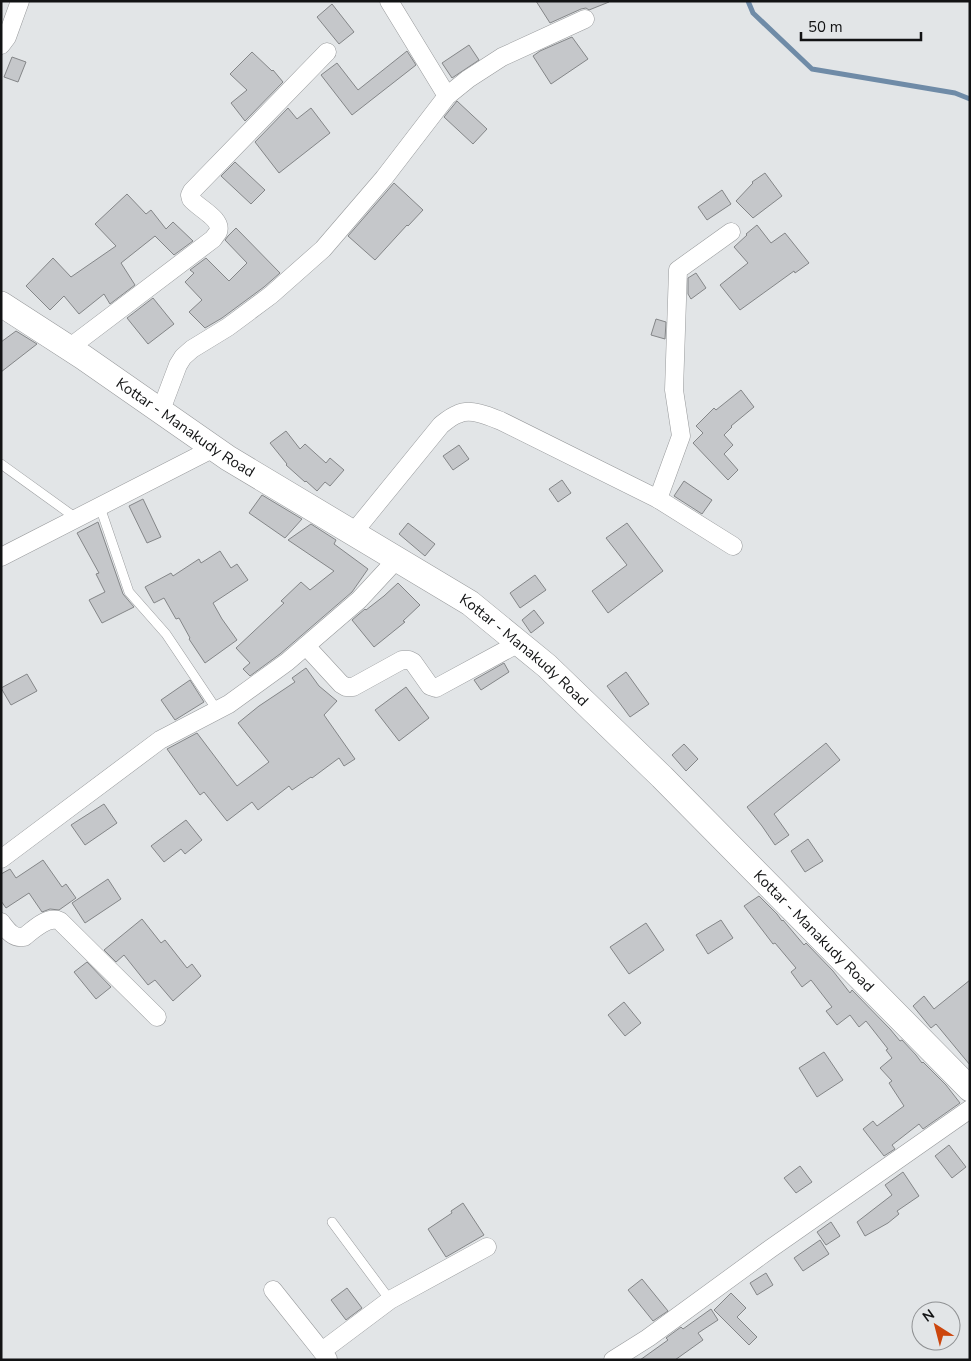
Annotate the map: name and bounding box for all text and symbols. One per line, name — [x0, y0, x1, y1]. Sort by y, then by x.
scale bar — [801, 10, 921, 42]
text: 50 m — [808, 17, 843, 37]
street label: Kottar - Manakudy Road — [112, 373, 258, 482]
street label: Kottar - Manakudy Road — [456, 589, 593, 711]
street label: Kottar - Manakudy Road — [749, 866, 879, 996]
north arrow — [911, 1301, 961, 1351]
text: N — [919, 1305, 938, 1327]

